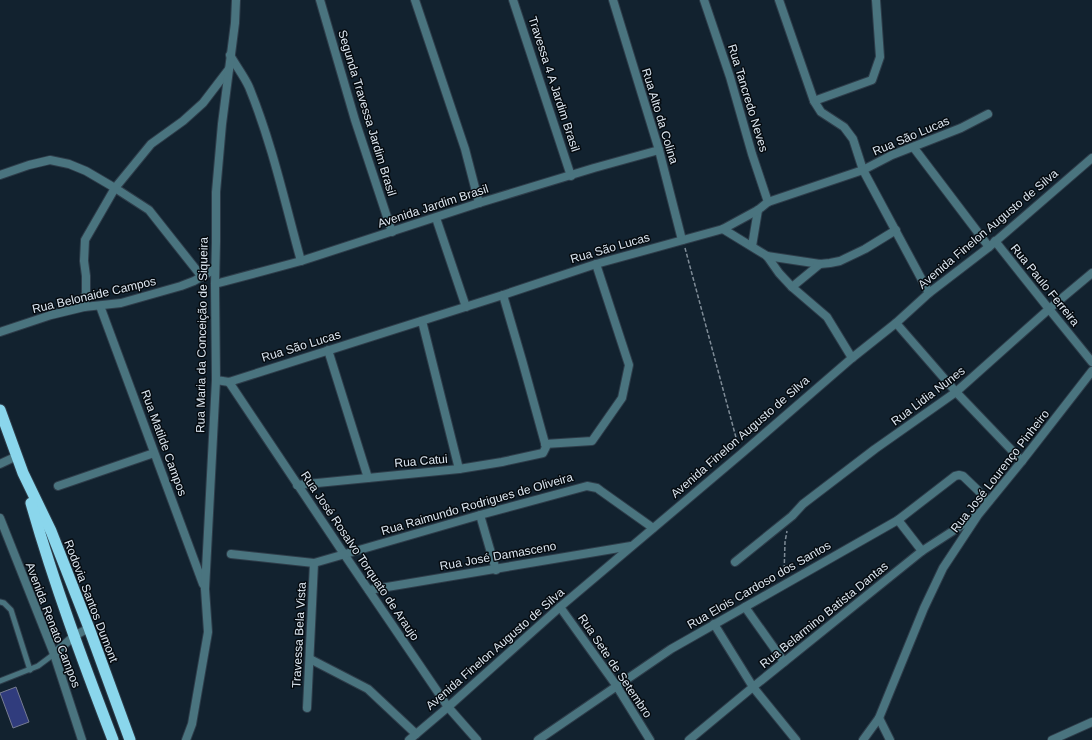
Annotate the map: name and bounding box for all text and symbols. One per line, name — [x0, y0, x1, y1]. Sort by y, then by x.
street label: Travessa 4 A Jardim Brasil — [525, 14, 583, 154]
street label: Segunda Travessa Jardim Brasil — [335, 28, 399, 198]
street label: Rua Tancredo Neves — [725, 42, 771, 154]
street label: Rua Alto da Colina — [639, 66, 681, 166]
street label: Rua São Lucas — [870, 114, 952, 158]
street label: Avenida Finelon Augusto de Silva — [915, 166, 1061, 292]
street label: Avenida Jardim Brasil — [376, 181, 490, 231]
street label: Rua São Lucas — [569, 230, 651, 266]
street label: Rua Maria da Conceição de Siqueira — [193, 237, 211, 433]
street label: Rua Paulo Ferreira — [1008, 241, 1083, 329]
street label: Rua Belonaide Campos — [31, 274, 157, 316]
street label: Rua São Lucas — [260, 327, 342, 365]
street label: Rua Lidia Nunes — [888, 364, 968, 428]
street label: Avenida Finelon Augusto de Silva — [668, 373, 812, 501]
street label: Rua Matilde Campos — [138, 388, 190, 498]
street label: Rua José Lourenço Pinheiro — [948, 407, 1052, 535]
street label: Rua Catui — [394, 452, 448, 470]
street label: Rua José Rosalvo Torquato de Araujo — [298, 469, 422, 644]
street label: Rua Raimundo Rodrigues de Oliveira — [380, 470, 575, 538]
street label: Rodovia Santos Dumont — [61, 538, 121, 665]
street label: Rua Elois Cardoso dos Santos — [685, 538, 833, 632]
street label: Rua José Damasceno — [439, 539, 558, 573]
street label: Rua Belarmino Batista Dantas — [757, 559, 891, 671]
street label: Avenida Renato Campos — [23, 560, 83, 690]
street label: Travessa Bela Vista — [289, 581, 309, 688]
street label: Avenida Finelon Augusto de Silva — [423, 585, 567, 713]
street label: Rua Sete de Setembro — [575, 611, 655, 721]

